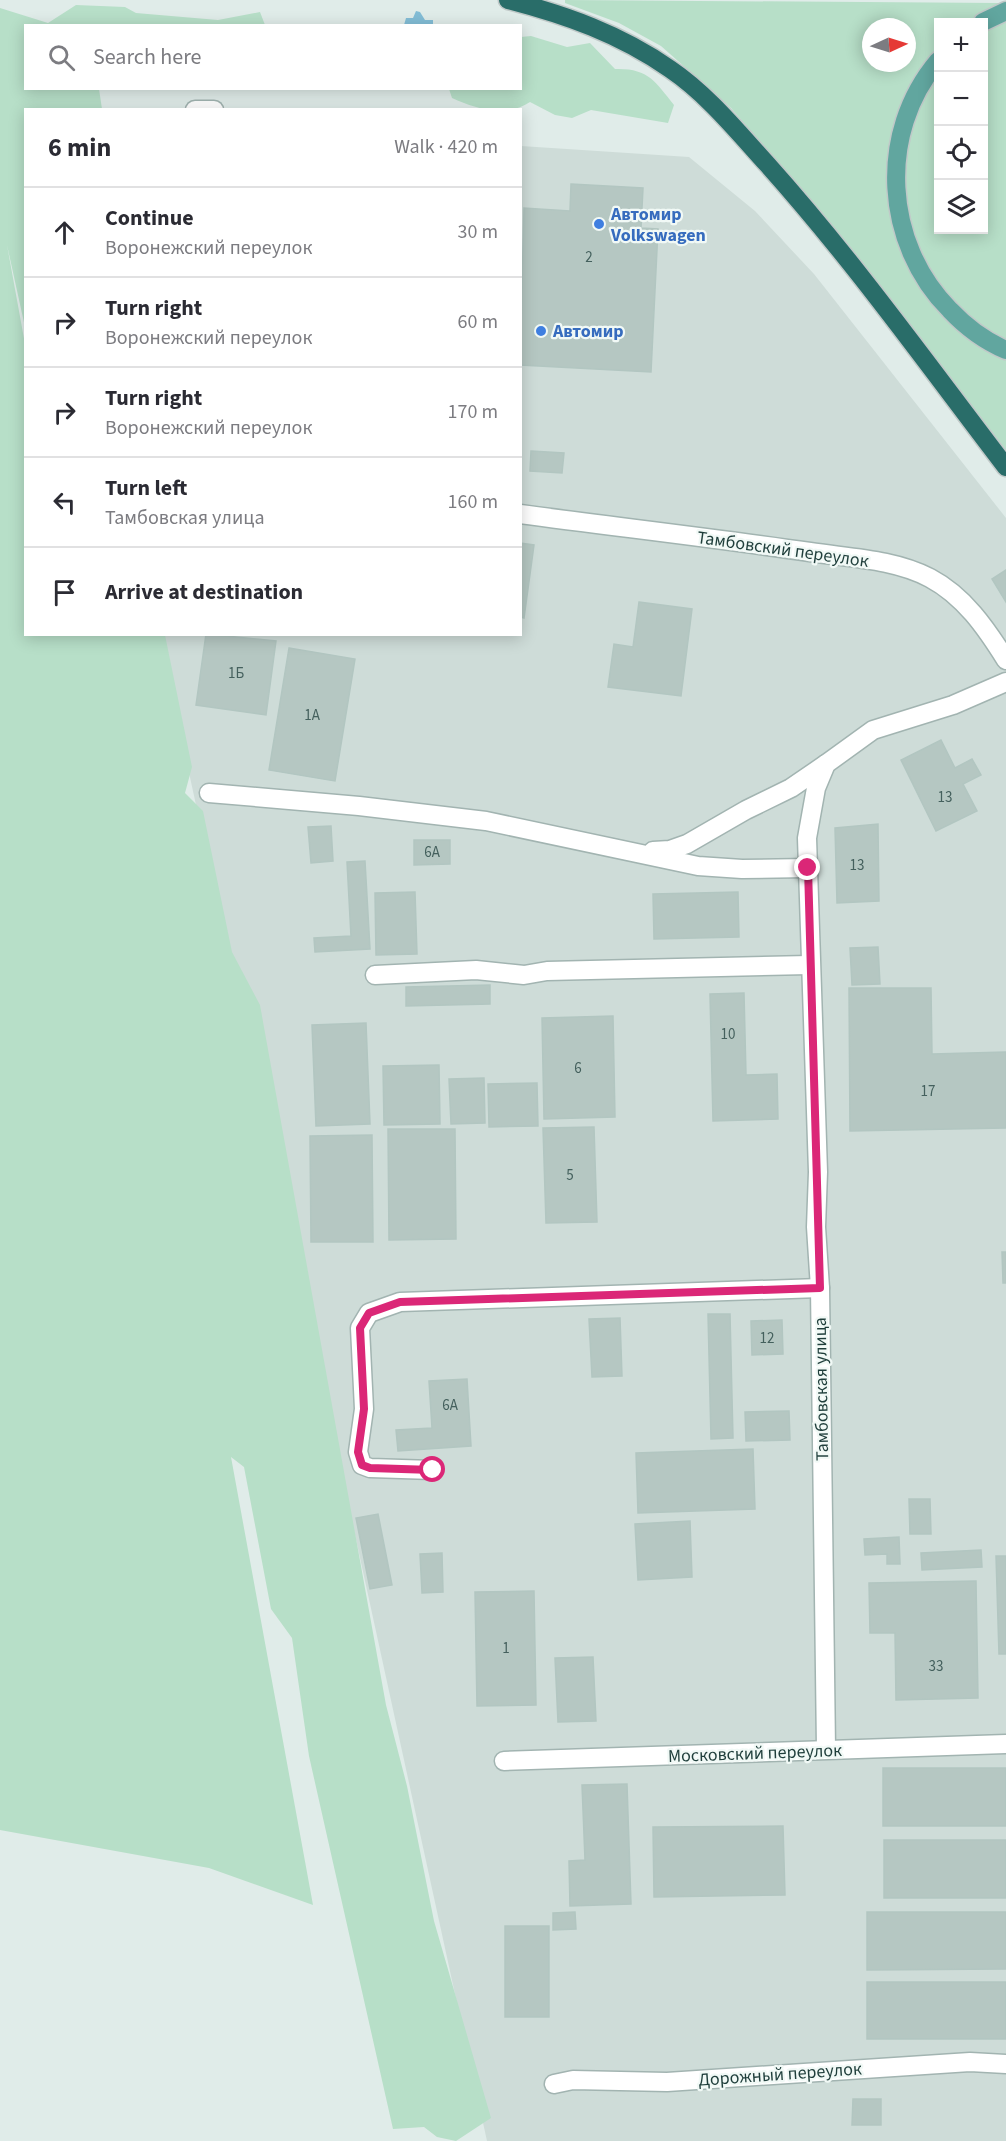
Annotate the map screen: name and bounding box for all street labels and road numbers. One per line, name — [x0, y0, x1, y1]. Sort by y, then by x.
street label: Тамбовский переулок — [696, 525, 870, 574]
street label: Тамбовская улица — [808, 1317, 835, 1461]
street label: Московский переулок — [668, 1738, 842, 1769]
street label: Дорожный переулок — [697, 2056, 863, 2093]

